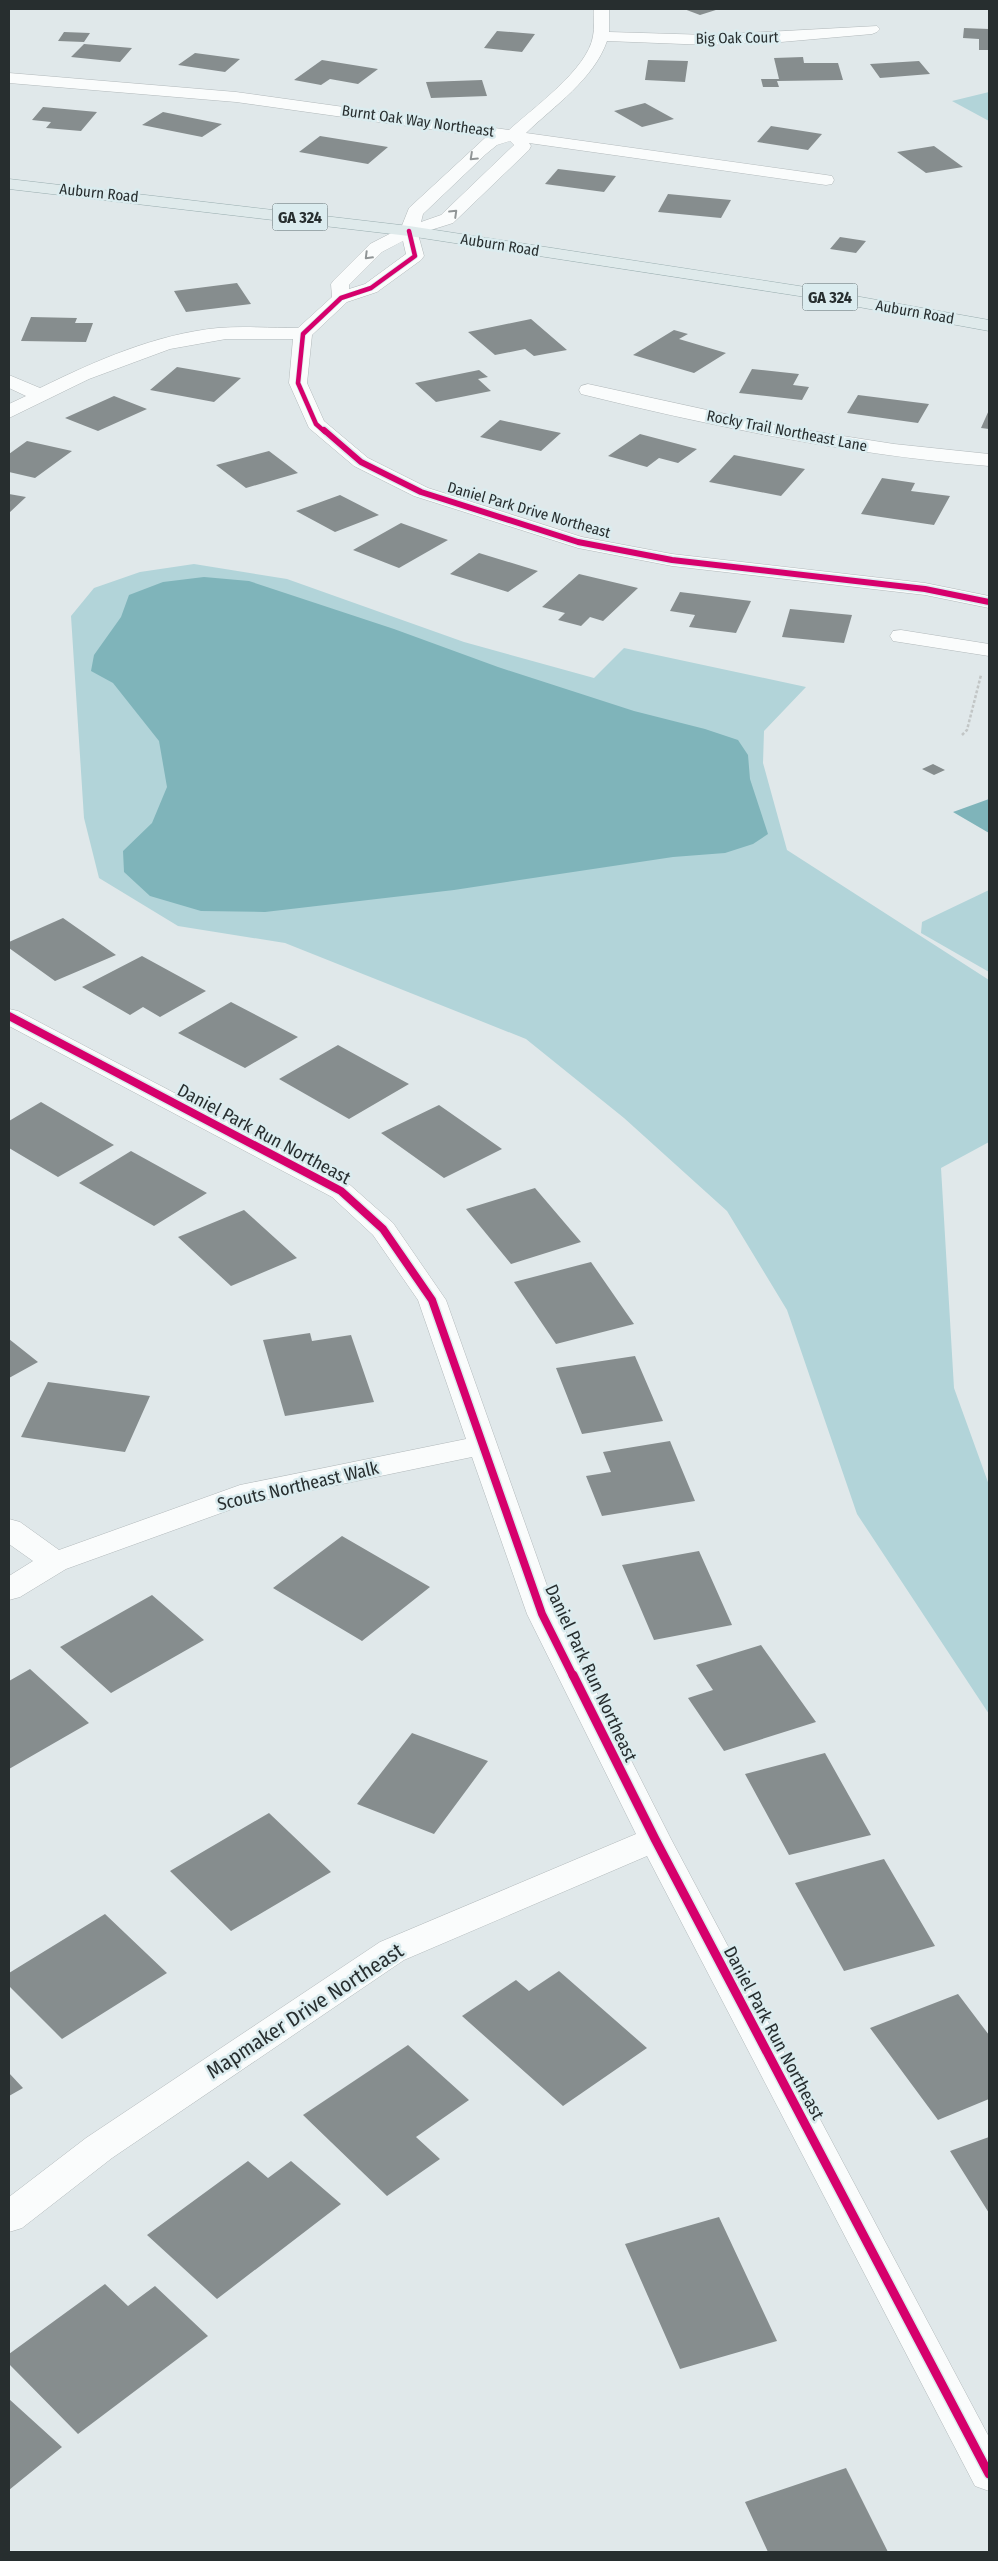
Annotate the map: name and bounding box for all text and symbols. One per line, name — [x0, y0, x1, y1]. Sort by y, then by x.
street label: Big Oak Court — [695, 28, 779, 48]
street label: Burnt Oak Way Northeast — [341, 101, 495, 141]
one-way arrow — [470, 151, 479, 160]
street label: Auburn Road — [59, 180, 139, 206]
road number: GA 324 — [272, 203, 328, 230]
one-way arrow — [448, 210, 457, 219]
street label: Auburn Road — [459, 230, 541, 260]
one-way arrow — [365, 250, 374, 259]
road number: GA 324 — [802, 284, 858, 310]
street label: Auburn Road — [874, 296, 956, 328]
street label: Rocky Trail Northeast Lane — [705, 407, 869, 455]
street label: Daniel Park Drive Northeast — [445, 478, 613, 542]
street label: Daniel Park Run Northeast — [174, 1079, 355, 1189]
street label: Scouts Northeast Walk — [215, 1457, 381, 1515]
street label: Daniel Park Run Northeast — [540, 1581, 642, 1765]
street label: Mapmaker Drive Northeast — [202, 1937, 408, 2084]
street label: Daniel Park Run Northeast — [719, 1943, 829, 2124]

